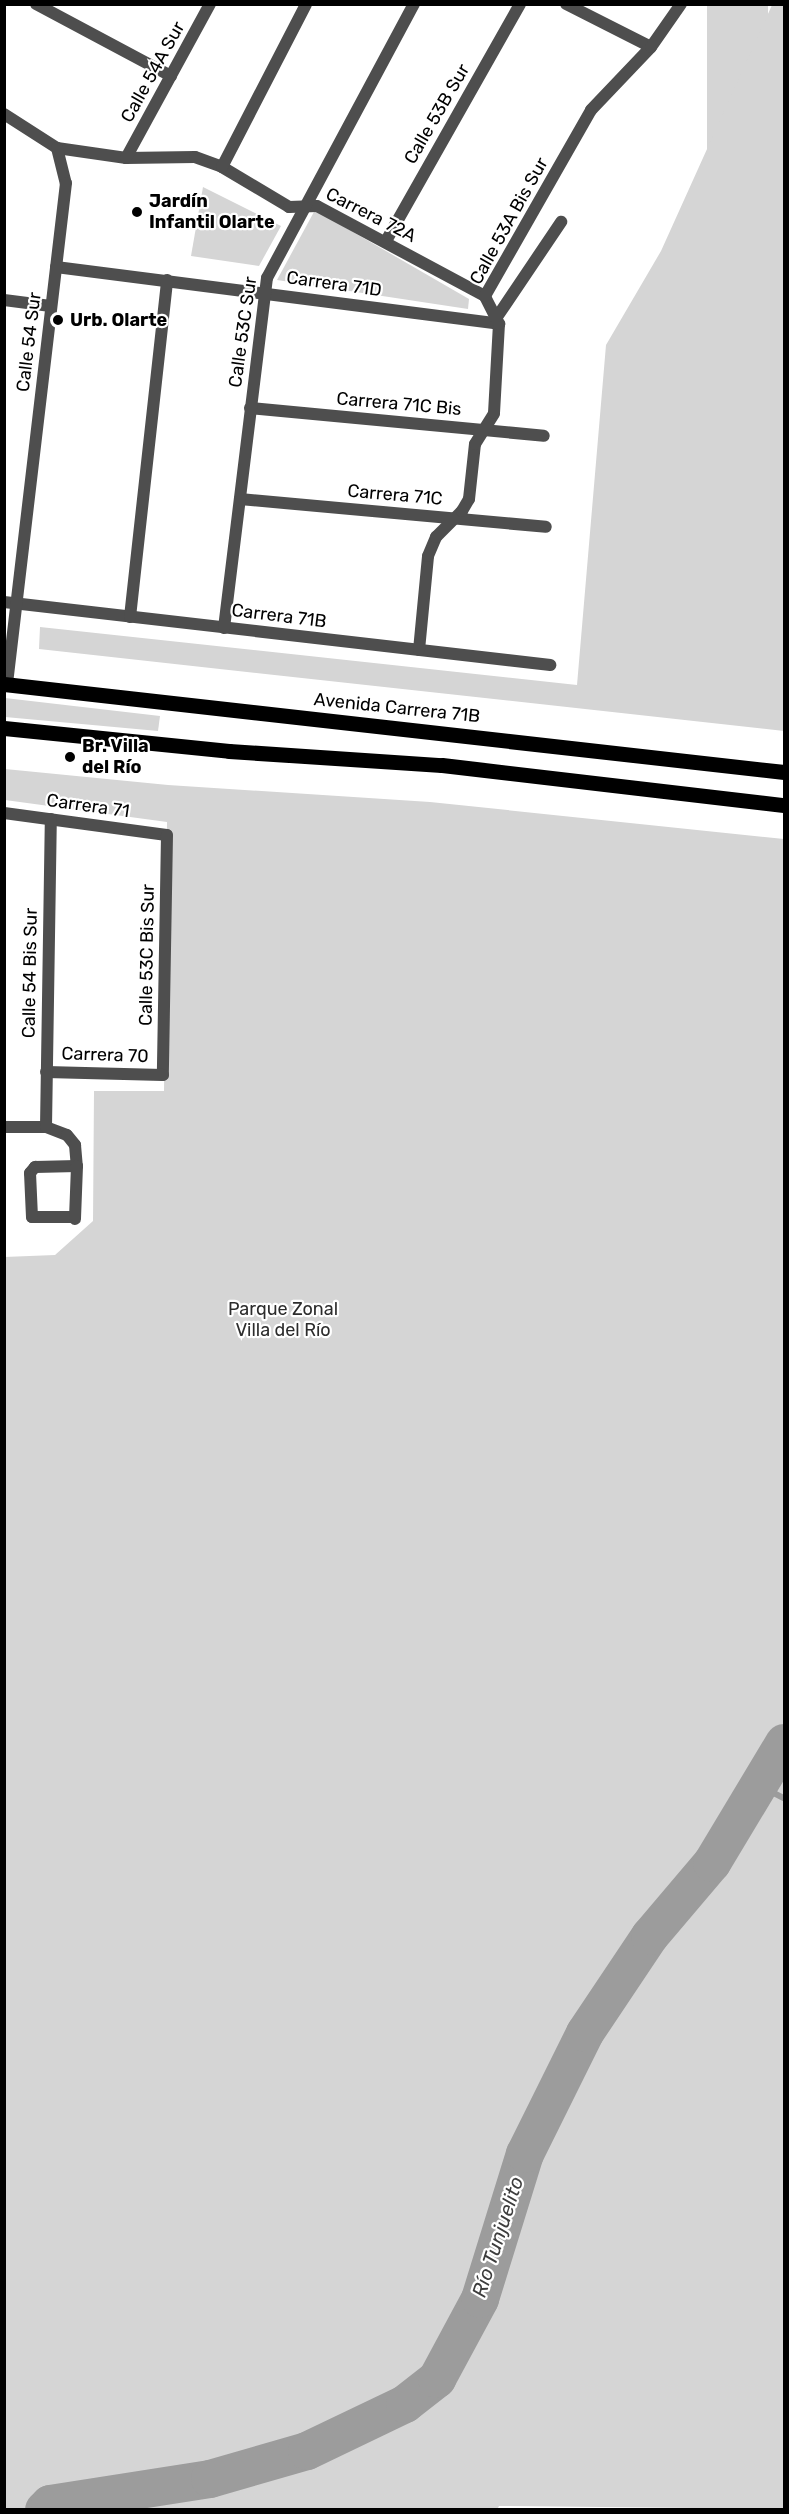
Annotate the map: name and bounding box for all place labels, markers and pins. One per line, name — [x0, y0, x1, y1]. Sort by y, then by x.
place label: Jardín Infantil Olarte — [149, 191, 275, 234]
marker: Jardín Infantil Olarte — [130, 205, 144, 219]
place label: Urb. Olarte — [70, 309, 167, 331]
marker: Urb. Olarte — [51, 313, 65, 327]
place label: Br. Villa del Río — [82, 736, 149, 778]
marker: Br. Villa del Río — [63, 750, 77, 764]

